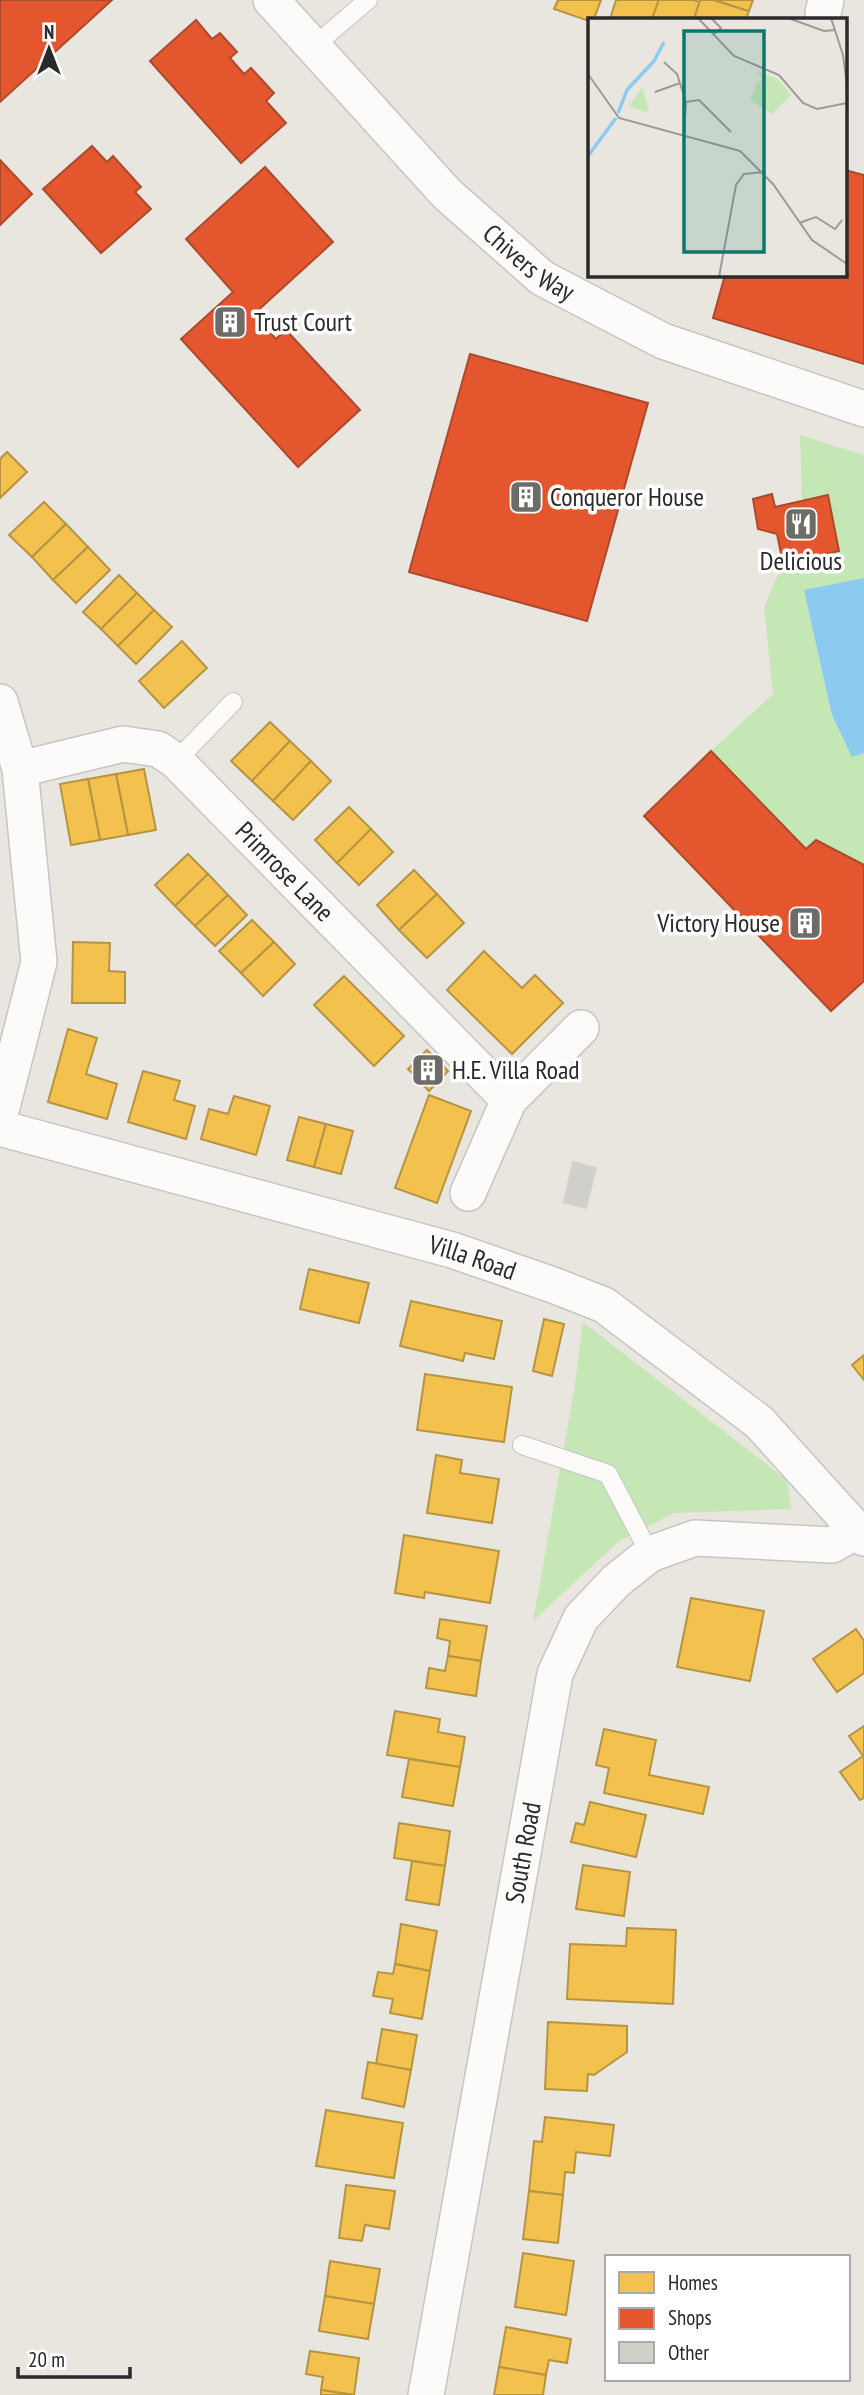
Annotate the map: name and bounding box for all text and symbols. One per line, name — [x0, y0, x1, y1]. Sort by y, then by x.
north arrow — [14, 14, 84, 84]
inset map — [588, 18, 846, 276]
text: N — [44, 20, 54, 44]
street label: Chivers Way — [476, 217, 580, 308]
building icon: Trust Court — [211, 303, 249, 341]
place label: Trust Court — [254, 305, 352, 338]
building icon: Conqueror House — [507, 478, 545, 516]
place label: Conqueror House — [550, 480, 704, 513]
restaurant icon: Delicious — [782, 505, 820, 543]
place label: Delicious — [760, 544, 842, 577]
street label: Primrose Lane — [229, 814, 341, 928]
building icon: Victory House — [786, 904, 824, 942]
place label: Victory House — [656, 906, 780, 939]
building icon: H.E. Villa Road — [409, 1051, 447, 1089]
place label: H.E. Villa Road — [452, 1053, 580, 1086]
street label: Villa Road — [424, 1227, 521, 1287]
street label: South Road — [497, 1799, 548, 1906]
legend — [605, 2255, 850, 2381]
text: Homes — [668, 2269, 718, 2296]
text: Shops — [668, 2304, 712, 2331]
scale bar — [18, 2336, 130, 2380]
text: Other — [668, 2339, 709, 2366]
text: 20 m — [28, 2346, 65, 2373]

